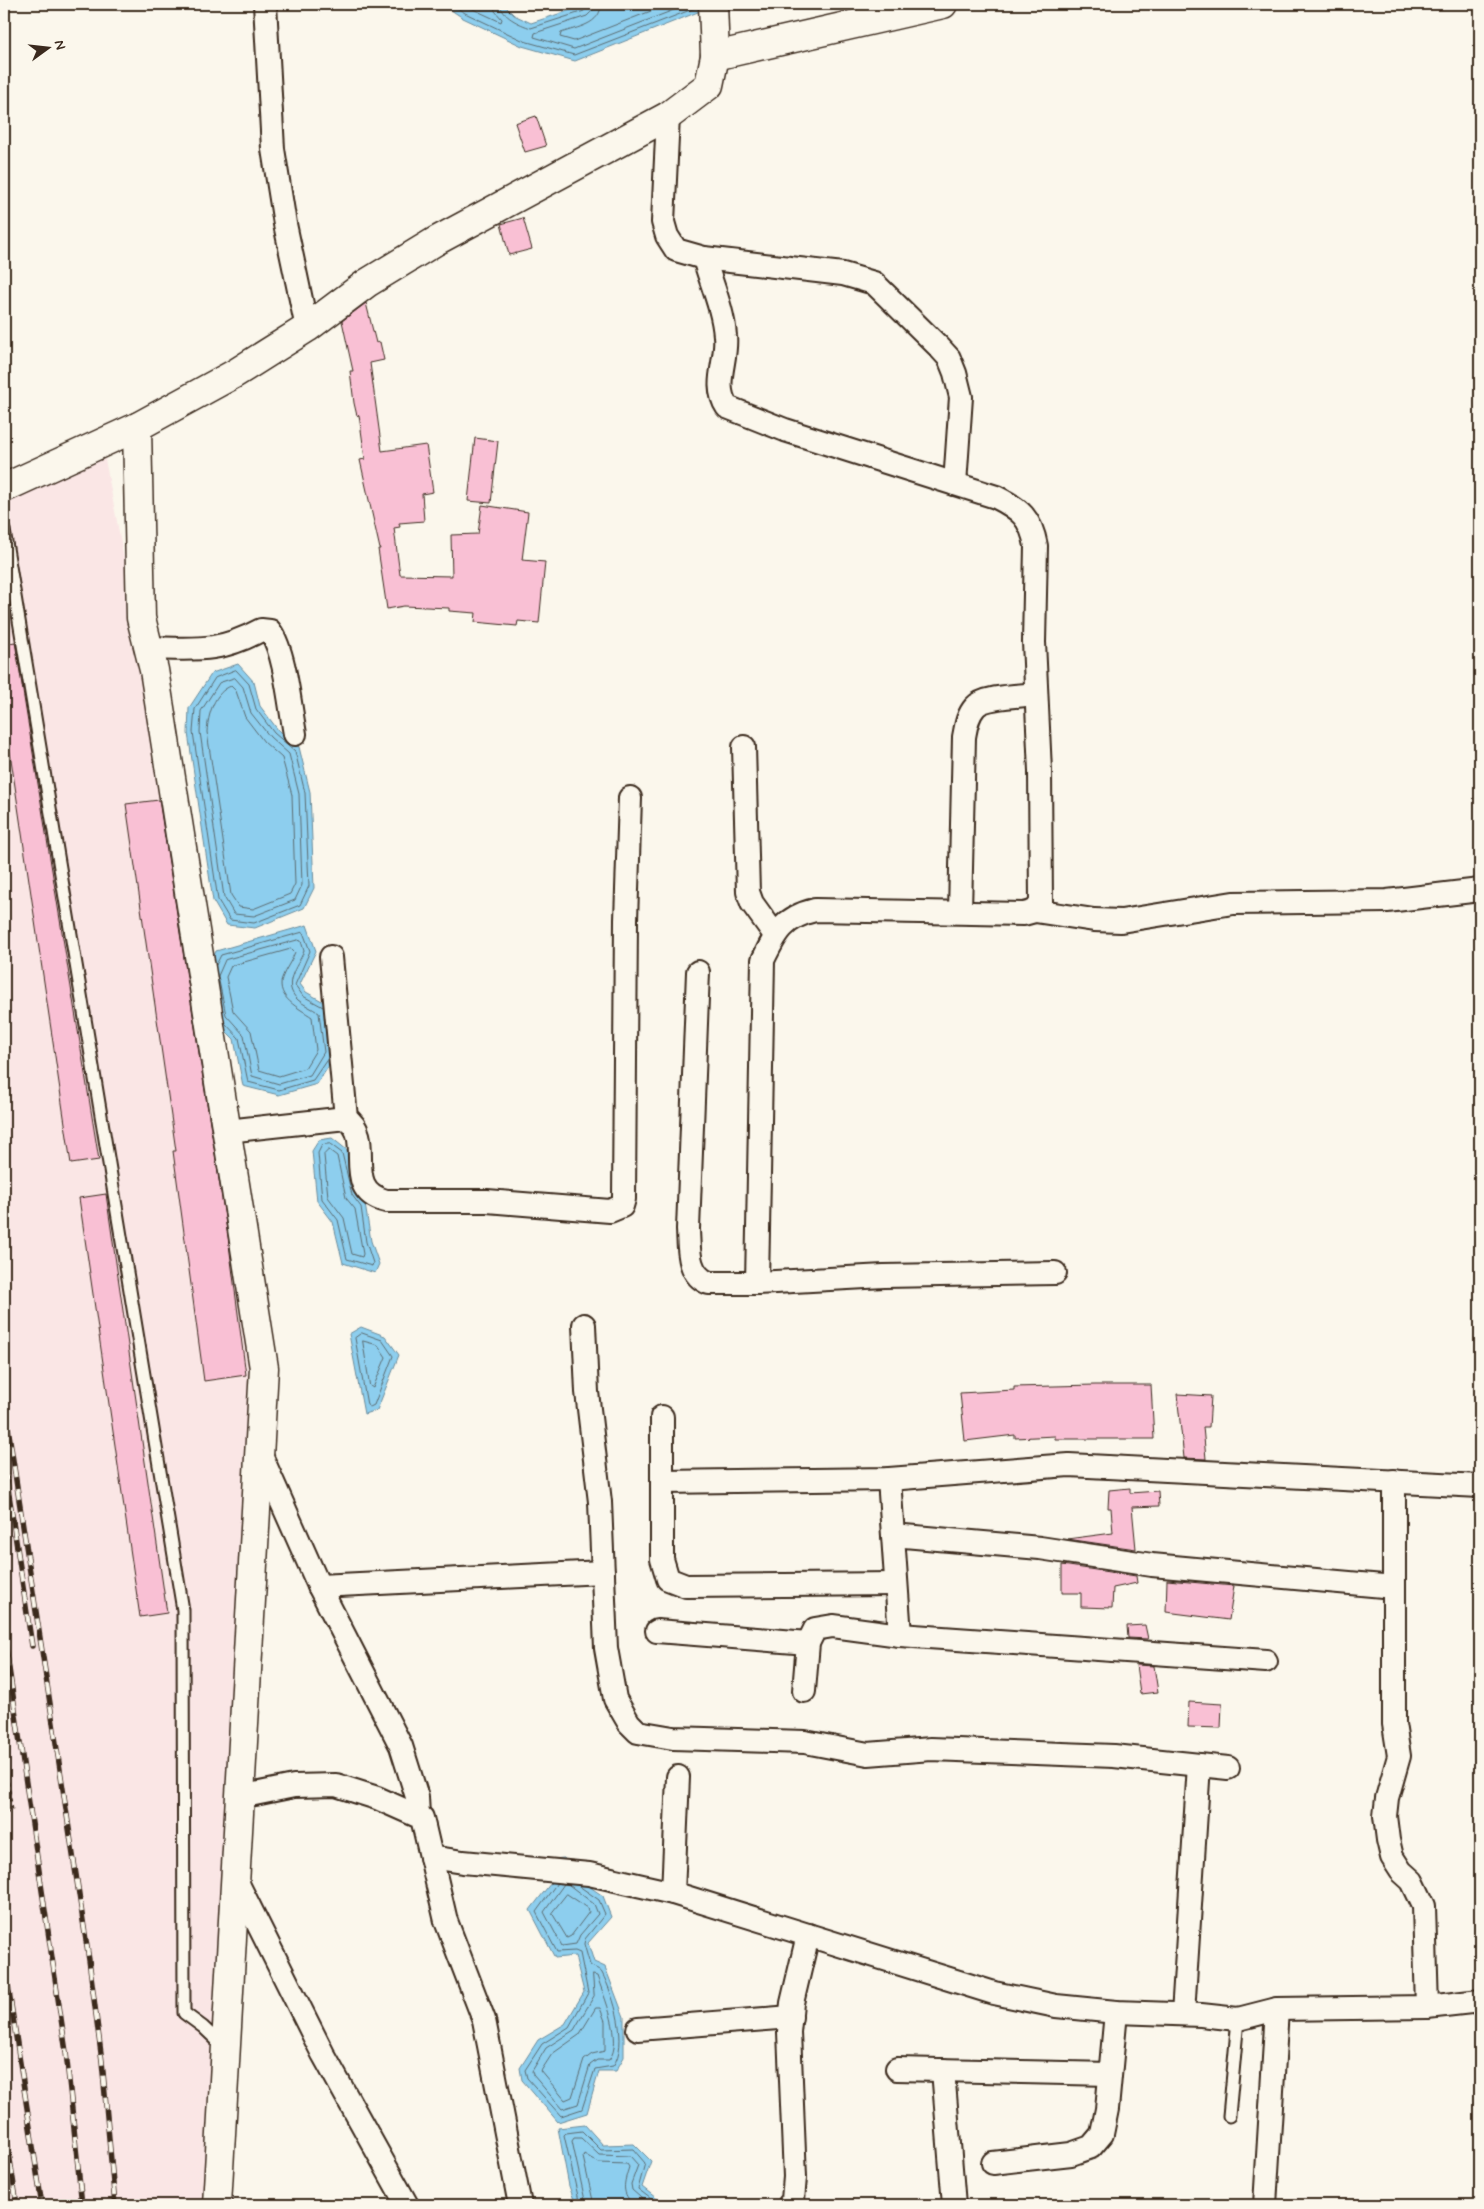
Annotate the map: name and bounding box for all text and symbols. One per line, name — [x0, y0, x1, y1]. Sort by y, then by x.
north arrow — [22, 22, 72, 72]
text: N — [50, 38, 69, 52]

